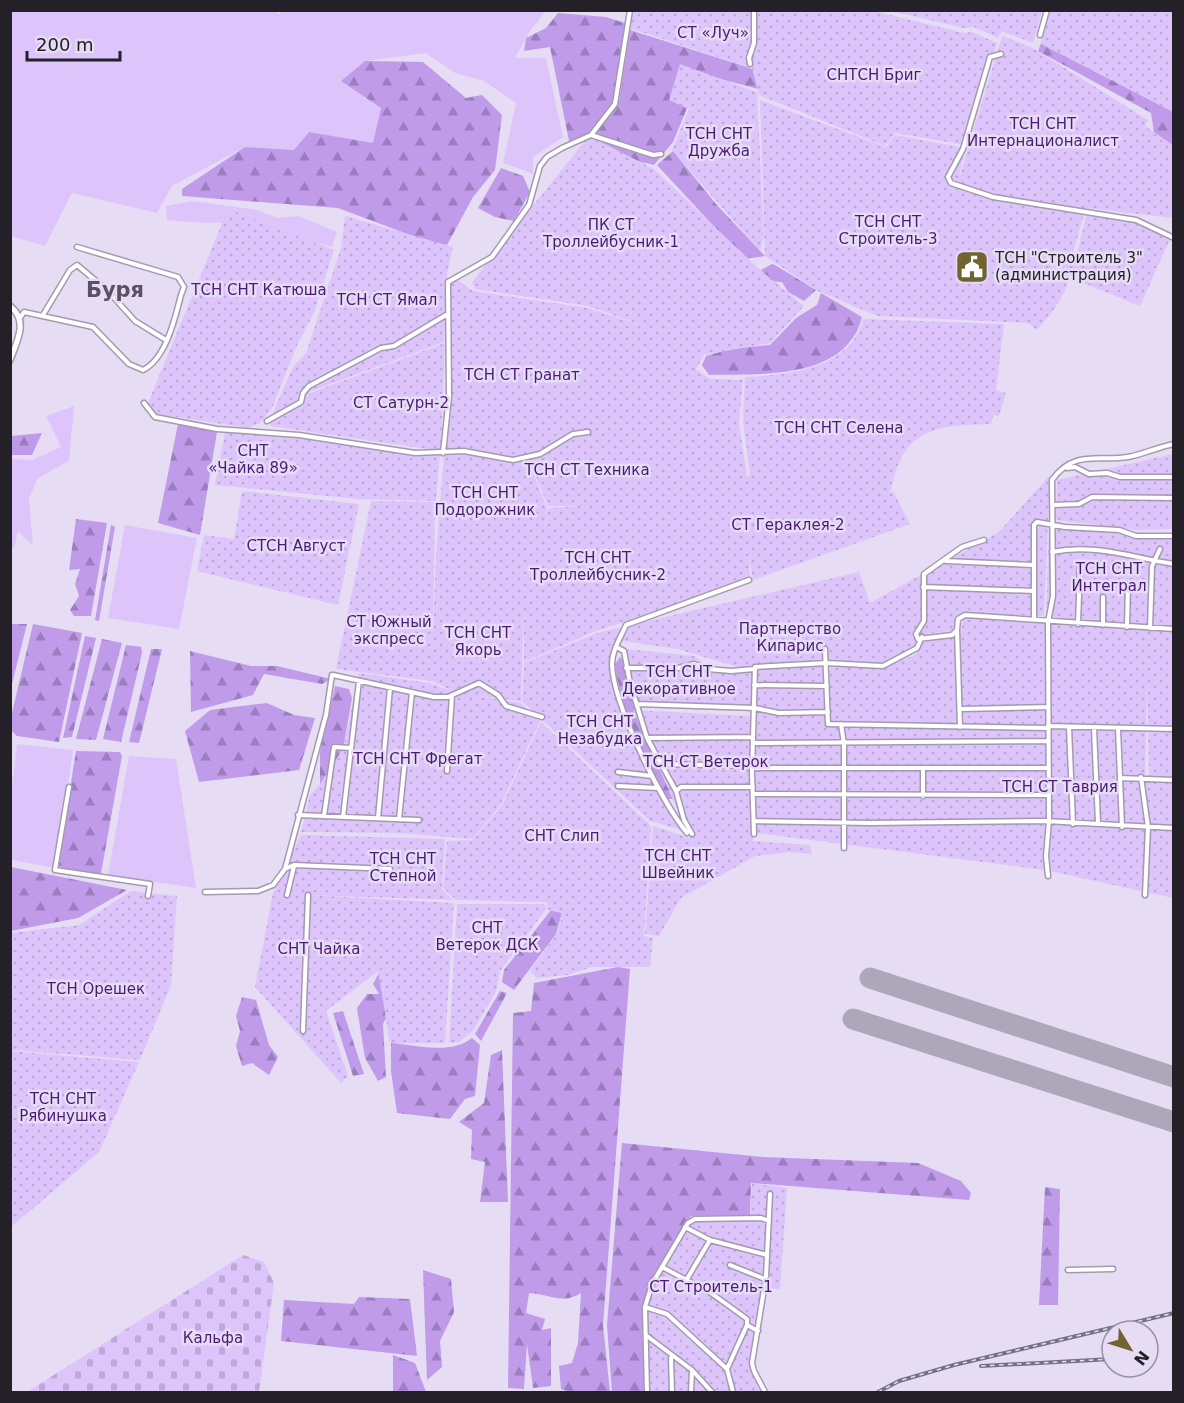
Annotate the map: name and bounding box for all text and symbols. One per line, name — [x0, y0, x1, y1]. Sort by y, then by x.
scale bar — [27, 24, 120, 62]
park label: СТ «Луч» — [677, 24, 749, 42]
text: 200 m — [36, 34, 94, 55]
park label: СНТСН Бриг — [827, 66, 922, 84]
park label: ТСН СНТ Интернационалист — [967, 115, 1119, 150]
park label: ТСН СНТ Дружба — [685, 125, 753, 160]
park label: ТСН СНТ Строитель-3 — [838, 213, 938, 248]
park label: ПК СТ Троллейбусник-1 — [542, 216, 679, 251]
public building icon: ТСН "Строитель 3" (администрация) — [954, 249, 990, 285]
place label: ТСН "Строитель 3" (администрация) — [994, 249, 1143, 284]
district label: Буря — [86, 278, 144, 302]
park label: ТСН СНТ Катюша — [190, 281, 327, 299]
park label: ТСН СТ Ямал — [336, 291, 437, 309]
park label: ТСН СТ Гранат — [463, 366, 580, 384]
park label: СТ Сатурн-2 — [353, 394, 449, 412]
park label: ТСН СНТ Селена — [774, 419, 903, 437]
park label: СНТ «Чайка 89» — [208, 442, 298, 477]
park label: ТСН СТ Техника — [523, 461, 650, 479]
park label: ТСН СНТ Подорожник — [435, 484, 535, 519]
park label: СТ Гераклея-2 — [731, 516, 845, 534]
park label: СТСН Август — [246, 537, 346, 555]
park label: ТСН СНТ Троллейбусник-2 — [529, 549, 666, 584]
park label: ТСН СНТ Интеграл — [1071, 560, 1147, 595]
park label: СТ Южный экспресс — [346, 613, 432, 648]
park label: Партнерство Кипарис — [739, 620, 841, 655]
park label: ТСН СНТ Якорь — [444, 624, 512, 659]
park label: ТСН СНТ Декоративное — [622, 663, 736, 698]
park label: ТСН СНТ Незабудка — [558, 713, 642, 748]
park label: ТСН СНТ Фрегат — [353, 750, 483, 768]
park label: ТСН СТ Ветерок — [642, 753, 769, 771]
park label: ТСН СТ Таврия — [1001, 778, 1118, 796]
park label: СНТ Слип — [524, 827, 600, 845]
park label: ТСН СНТ Швейник — [642, 847, 714, 882]
park label: ТСН СНТ Степной — [369, 850, 437, 885]
park label: СНТ Ветерок ДСК — [436, 919, 539, 954]
park label: СНТ Чайка — [277, 940, 361, 958]
park label: ТСН Орешек — [46, 980, 145, 998]
park label: ТСН СНТ Рябинушка — [19, 1090, 107, 1125]
park label: СТ Строитель-1 — [649, 1278, 773, 1296]
north arrow — [1100, 1319, 1160, 1379]
park label: Кальфа — [183, 1329, 243, 1347]
text: N — [1130, 1347, 1153, 1369]

